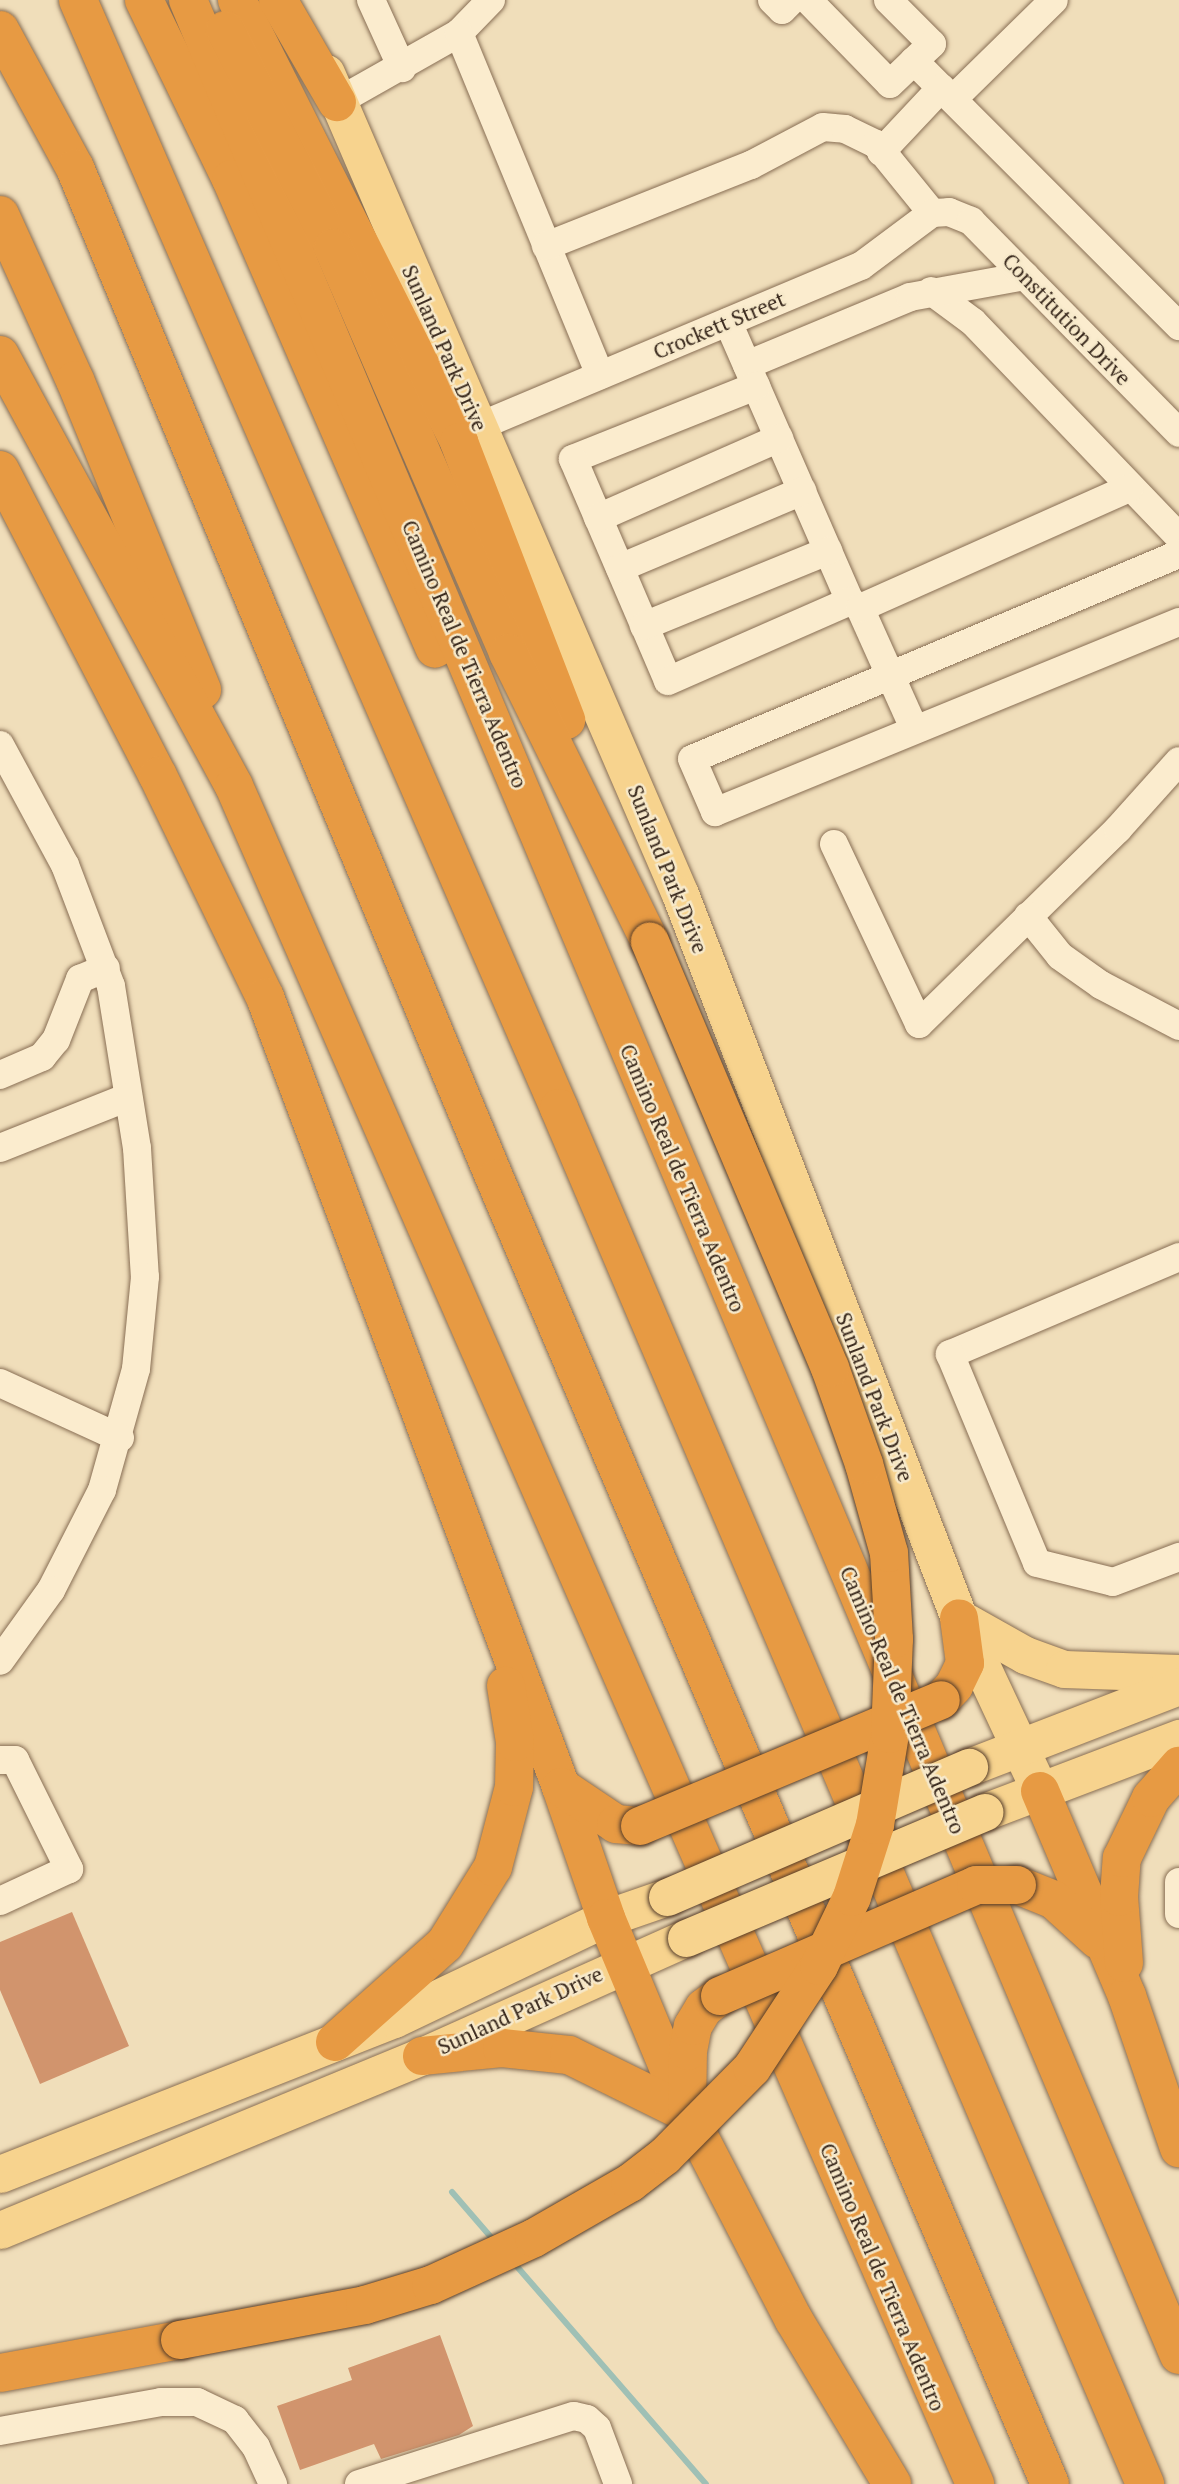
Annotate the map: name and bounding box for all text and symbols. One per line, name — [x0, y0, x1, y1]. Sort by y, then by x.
street label: Constitution Drive — [998, 248, 1136, 390]
street label: Sunland Park Drive — [397, 261, 493, 435]
street label: Crockett Street — [649, 286, 789, 364]
street label: Camino Real de Tierra Adentro — [397, 516, 533, 792]
street label: Sunland Park Drive — [623, 781, 713, 957]
street label: Camino Real de Tierra Adentro — [615, 1040, 751, 1316]
street label: Sunland Park Drive — [831, 1309, 919, 1485]
street label: Camino Real de Tierra Adentro — [835, 1562, 971, 1838]
street label: Sunland Park Drive — [434, 1961, 606, 2059]
street label: Camino Real de Tierra Adentro — [815, 2139, 951, 2415]

